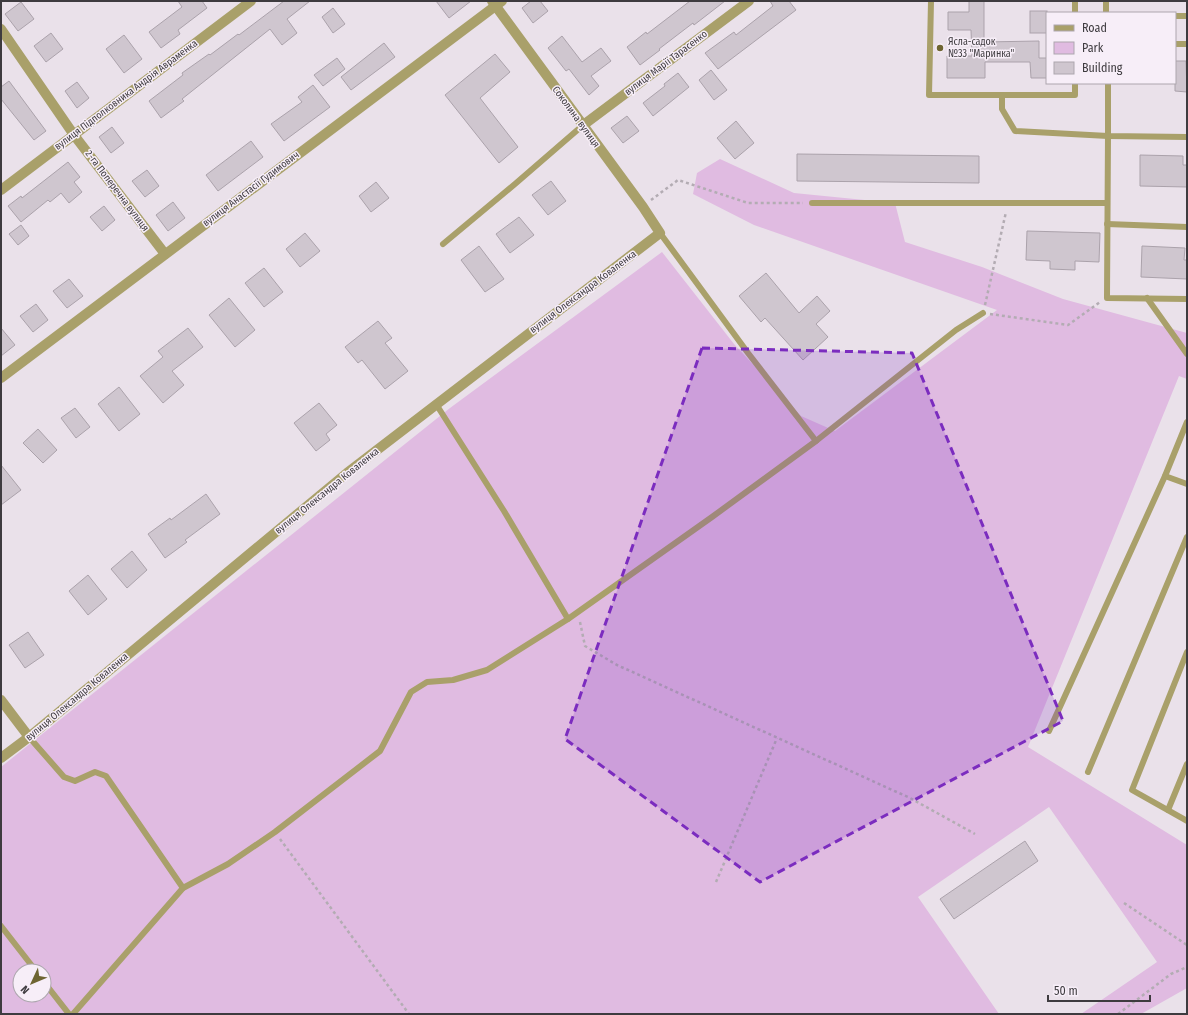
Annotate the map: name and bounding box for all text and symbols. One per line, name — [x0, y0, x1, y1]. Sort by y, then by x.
legend — [1046, 12, 1176, 84]
text: Road — [1082, 21, 1107, 35]
street label: вулиця Марії Тарасенко — [622, 27, 710, 98]
street label: вулиця Підполковника Андрія Авраменка — [52, 36, 200, 153]
place label: Ясла-садок №33 "Маринка" — [948, 36, 1015, 60]
text: Park — [1082, 41, 1104, 55]
marker: Ясла-садок №33 "Маринка" — [935, 43, 945, 53]
text: Building — [1082, 61, 1123, 75]
street label: Соколина вулиця — [550, 84, 602, 150]
street label: 2-га Поперечна вулиця — [83, 148, 151, 234]
street label: вулиця Анастасії Гудимович — [200, 148, 302, 229]
street label: вулиця Олександра Коваленка — [527, 248, 639, 336]
street label: вулиця Олександра Коваленка — [273, 445, 381, 537]
street label: вулиця Олександра Коваленка — [23, 650, 131, 743]
north arrow — [12, 963, 52, 1003]
scale bar — [1048, 977, 1150, 1003]
text: N — [18, 983, 32, 996]
text: 50 m — [1054, 984, 1078, 998]

